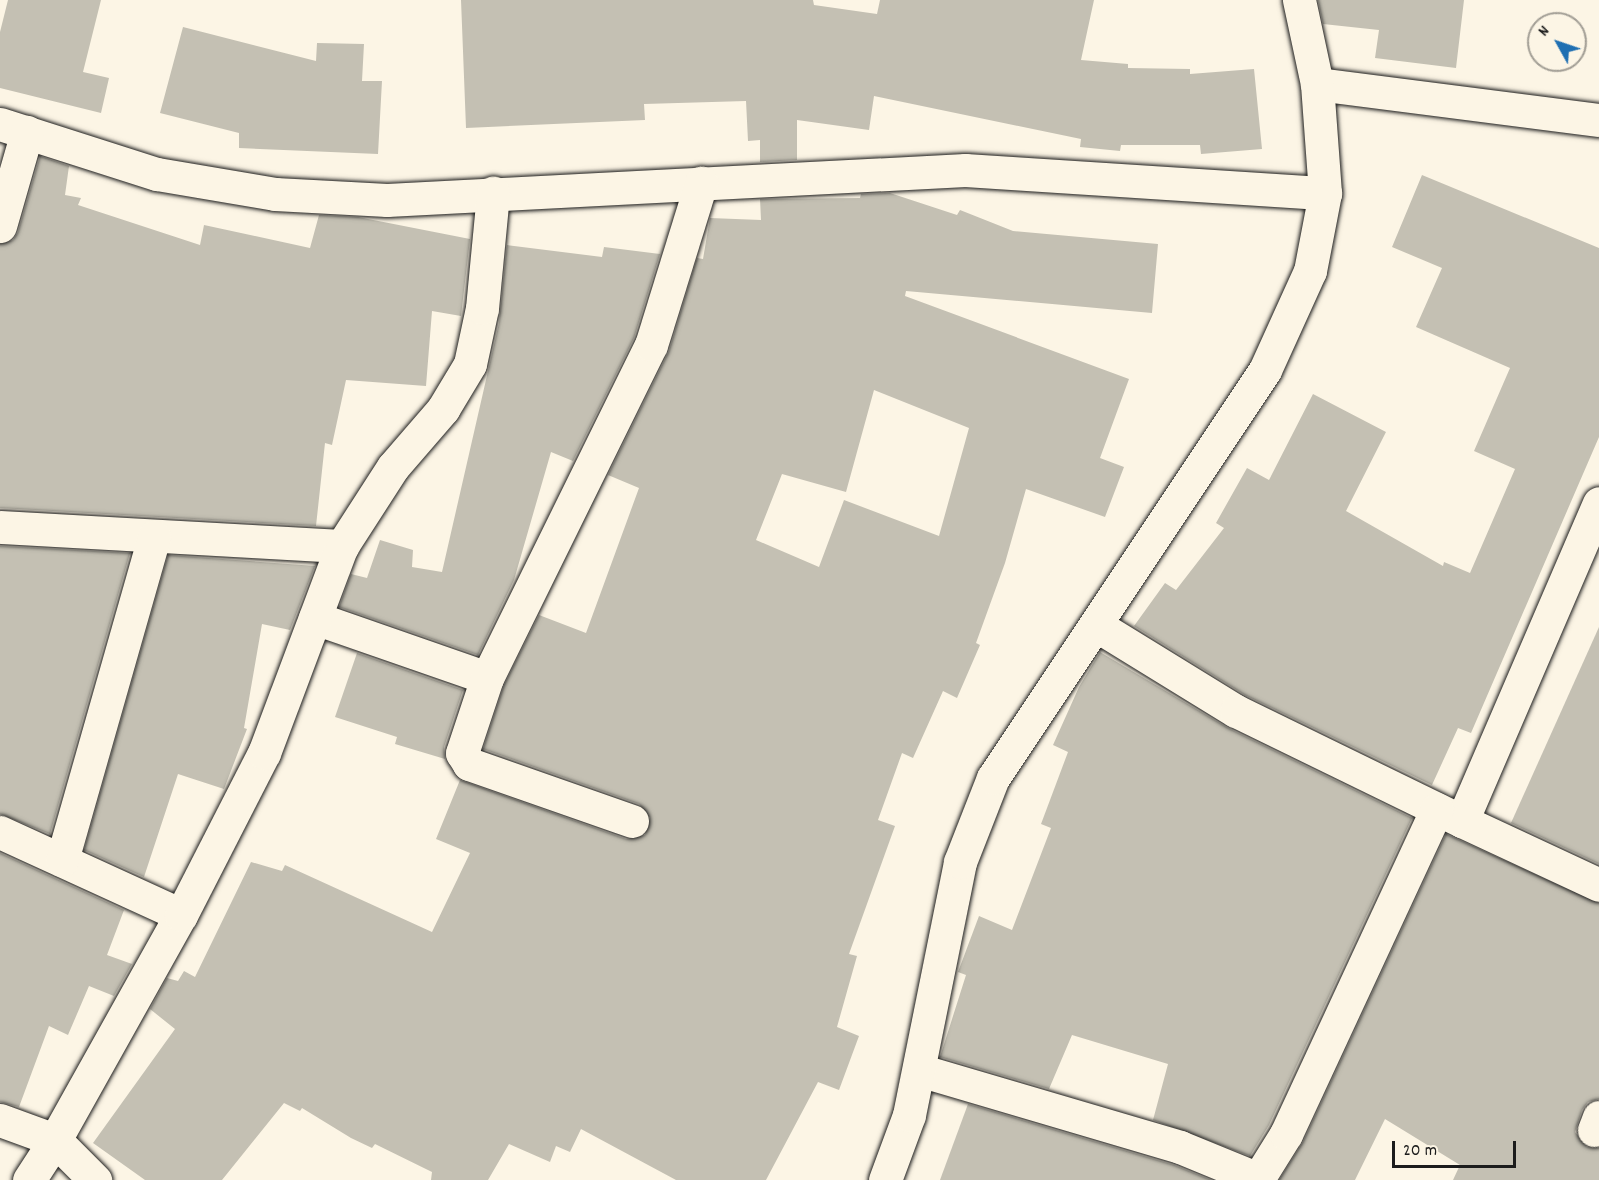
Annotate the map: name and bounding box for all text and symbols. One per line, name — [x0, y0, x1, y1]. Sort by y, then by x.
north arrow — [1527, 12, 1587, 72]
text: N — [1533, 21, 1556, 42]
scale bar — [1395, 1129, 1520, 1167]
text: 20 m — [1403, 1139, 1437, 1164]

